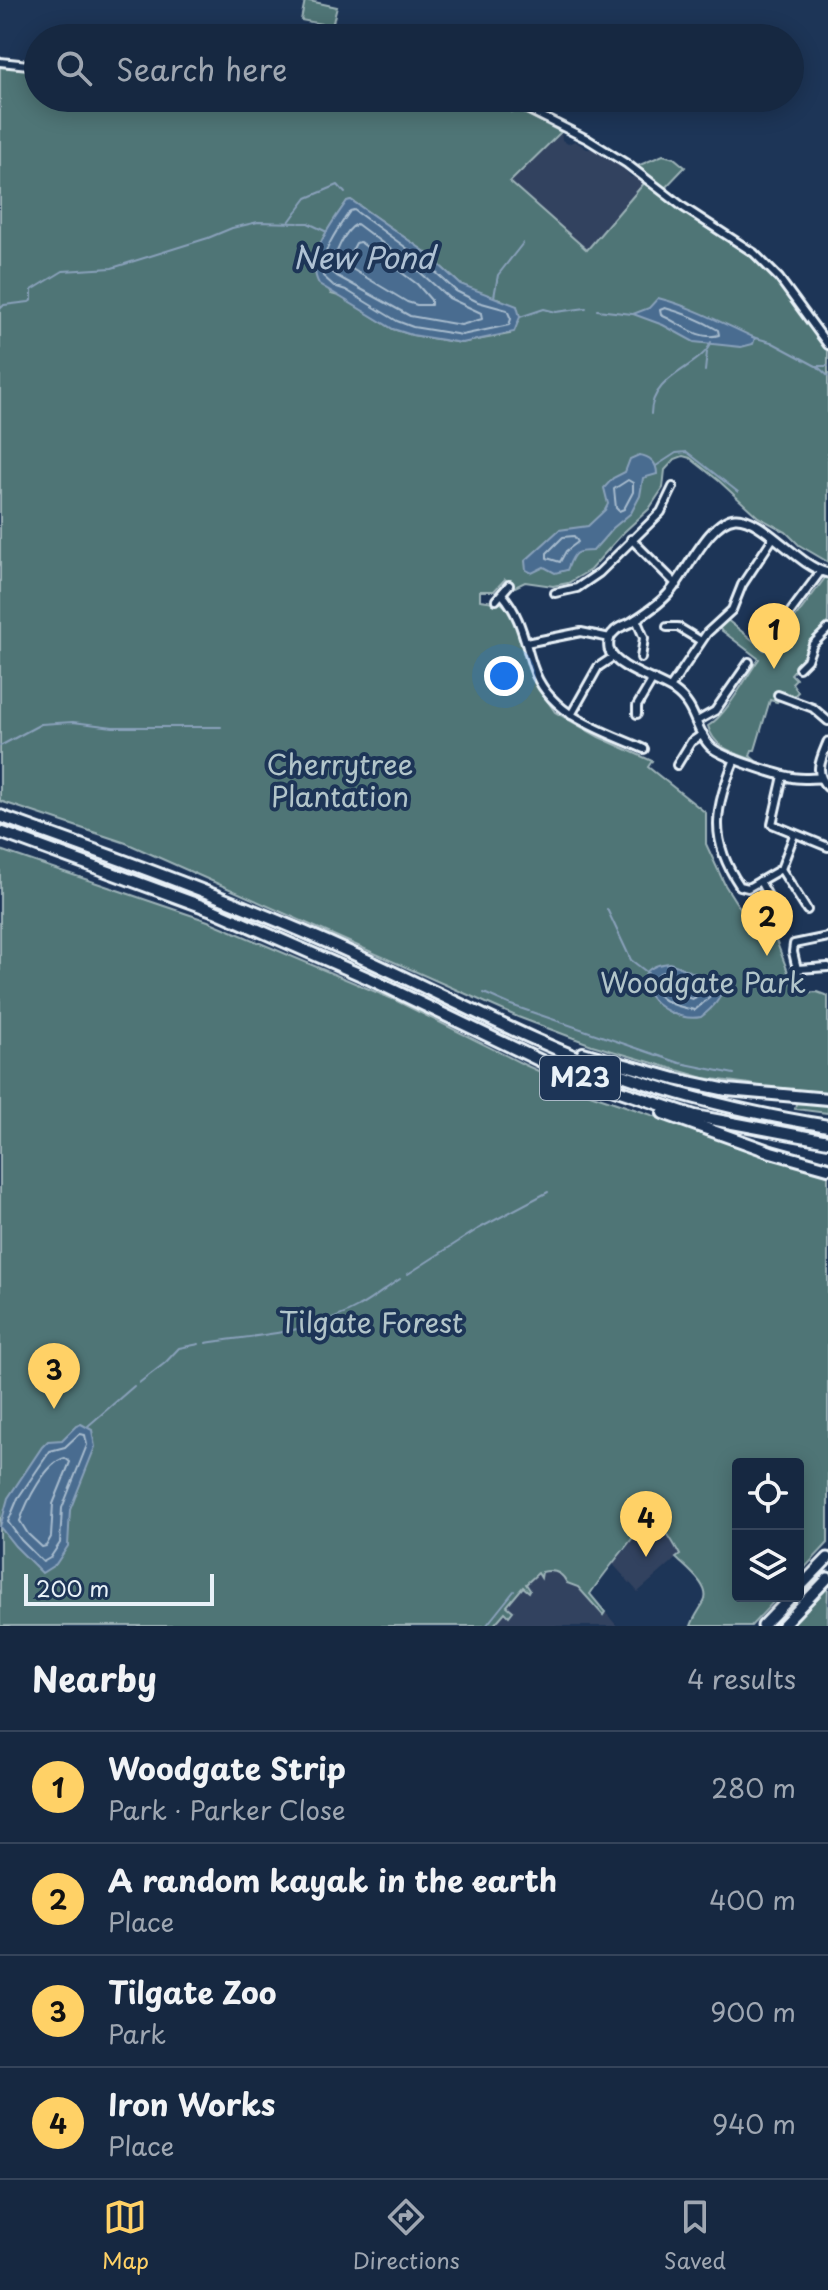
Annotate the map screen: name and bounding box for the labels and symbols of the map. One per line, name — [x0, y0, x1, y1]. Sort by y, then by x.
water label: New Pond — [292, 234, 438, 279]
pin: 1 — [748, 603, 800, 669]
your location — [484, 656, 524, 696]
park label: Cherrytree Plantation — [267, 742, 413, 817]
pin: 2 — [741, 890, 793, 956]
park label: Woodgate Park — [600, 960, 806, 1003]
road number: M23 — [540, 1056, 620, 1100]
park label: Tilgate Forest — [279, 1300, 463, 1343]
pin: 3 — [28, 1343, 80, 1409]
pin: 4 — [620, 1491, 672, 1557]
scale bar — [24, 1570, 214, 1606]

